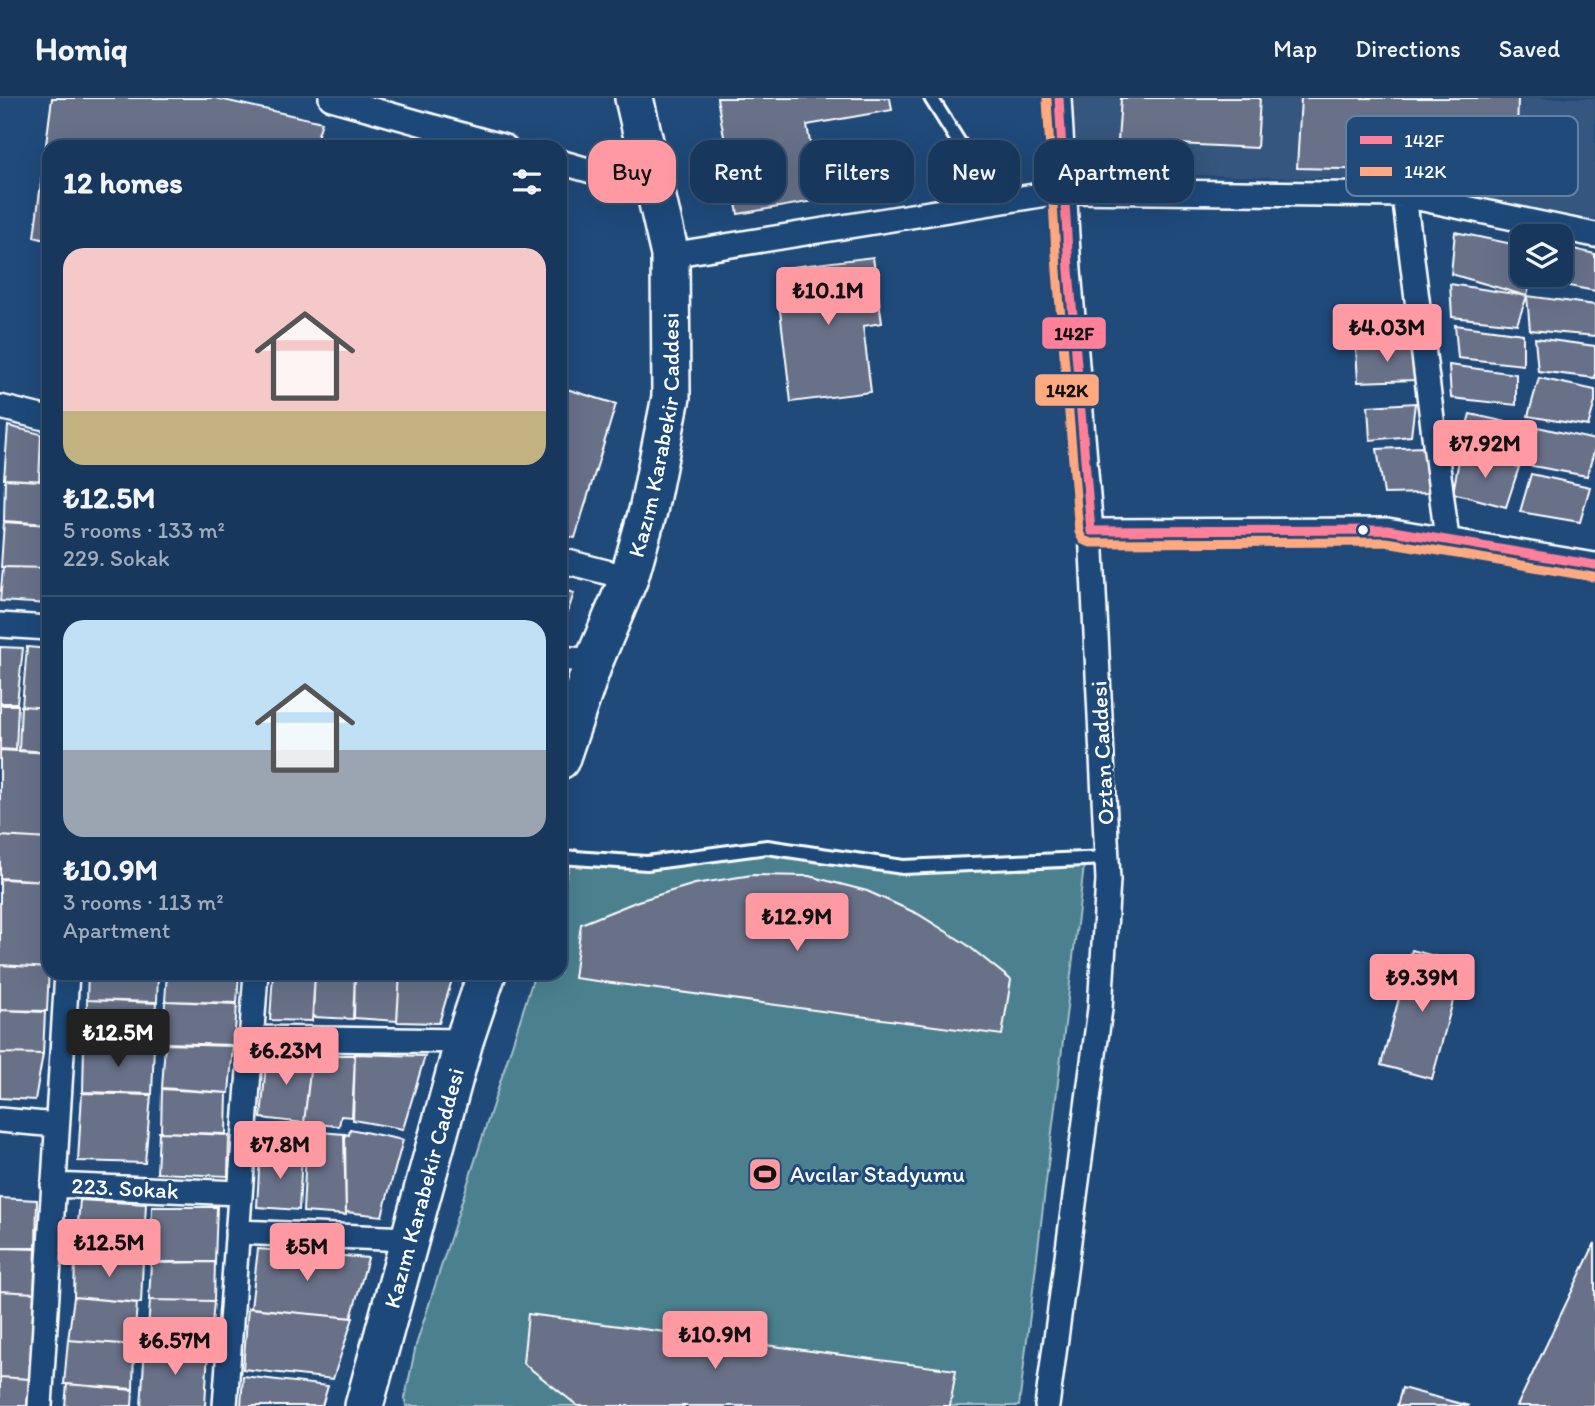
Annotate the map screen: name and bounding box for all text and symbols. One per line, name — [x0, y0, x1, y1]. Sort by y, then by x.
text: Homiq — [35, 29, 128, 68]
text: Map — [1273, 34, 1317, 63]
text: Directions — [1355, 34, 1461, 63]
text: Saved — [1499, 34, 1560, 63]
legend — [1346, 116, 1578, 196]
text: 142F — [1404, 129, 1444, 152]
chip: Buy — [588, 140, 676, 203]
chip: Rent — [690, 140, 786, 203]
chip: Filters — [800, 140, 914, 203]
chip: New — [928, 140, 1020, 203]
chip: Apartment — [1034, 140, 1194, 203]
text: 142K — [1404, 160, 1447, 183]
icon: filters — [508, 163, 546, 201]
text: 12 homes — [63, 164, 183, 201]
map controls — [1510, 224, 1573, 287]
button: layers — [1510, 224, 1573, 287]
pin: ₺10.1M — [771, 268, 885, 327]
text: ₺10.1M — [792, 276, 864, 304]
icon: home — [242, 293, 368, 419]
pin: ₺4.03M — [1330, 304, 1444, 364]
street label: Kazım Karabekir Caddesi — [622, 313, 685, 560]
text: ₺4.03M — [1349, 313, 1425, 341]
line badge: 142F — [1041, 316, 1107, 350]
text: 142F — [1054, 322, 1095, 345]
line badge: 142K — [1034, 373, 1100, 407]
text: 142K — [1046, 379, 1089, 402]
pin: ₺7.92M — [1428, 420, 1542, 480]
text: ₺7.92M — [1449, 429, 1521, 457]
text: ₺12.5M — [63, 479, 156, 516]
text: 5 rooms · 133 m² — [63, 516, 225, 544]
unlabelled marker — [1356, 523, 1370, 537]
text: 229. Sokak — [63, 544, 170, 572]
icon: home — [242, 665, 368, 791]
street label: Oztan Caddesi — [1084, 680, 1120, 826]
text: ₺10.9M — [63, 851, 158, 888]
text: 3 rooms · 113 m² — [63, 888, 224, 916]
pin: ₺12.9M — [740, 894, 854, 953]
text: ₺12.9M — [762, 902, 832, 930]
text: Apartment — [63, 916, 170, 944]
pin: ₺9.39M — [1365, 954, 1479, 1014]
text: ₺9.39M — [1386, 963, 1458, 991]
pin: ₺12.5M — [61, 1010, 175, 1069]
text: ₺12.5M — [83, 1018, 153, 1046]
pin: ₺6.23M — [229, 1028, 343, 1087]
text: ₺6.23M — [250, 1036, 322, 1064]
street label: Kazım Karabekir Caddesi — [377, 1065, 470, 1311]
pin: ₺7.8M — [231, 1122, 329, 1181]
text: ₺7.8M — [250, 1130, 310, 1158]
sports icon: Avcılar Stadyumu — [746, 1155, 784, 1193]
place label: Avcılar Stadyumu — [790, 1160, 965, 1188]
street label: 223. Sokak — [71, 1171, 180, 1205]
pin: ₺12.5M — [52, 1220, 166, 1279]
pin: ₺5M — [273, 1224, 341, 1283]
text: ₺12.5M — [74, 1228, 144, 1256]
text: ₺5M — [286, 1232, 328, 1260]
pin: ₺10.9M — [658, 1312, 772, 1371]
pin: ₺6.57M — [118, 1318, 232, 1377]
text: ₺10.9M — [679, 1320, 751, 1348]
text: ₺6.57M — [139, 1326, 211, 1354]

